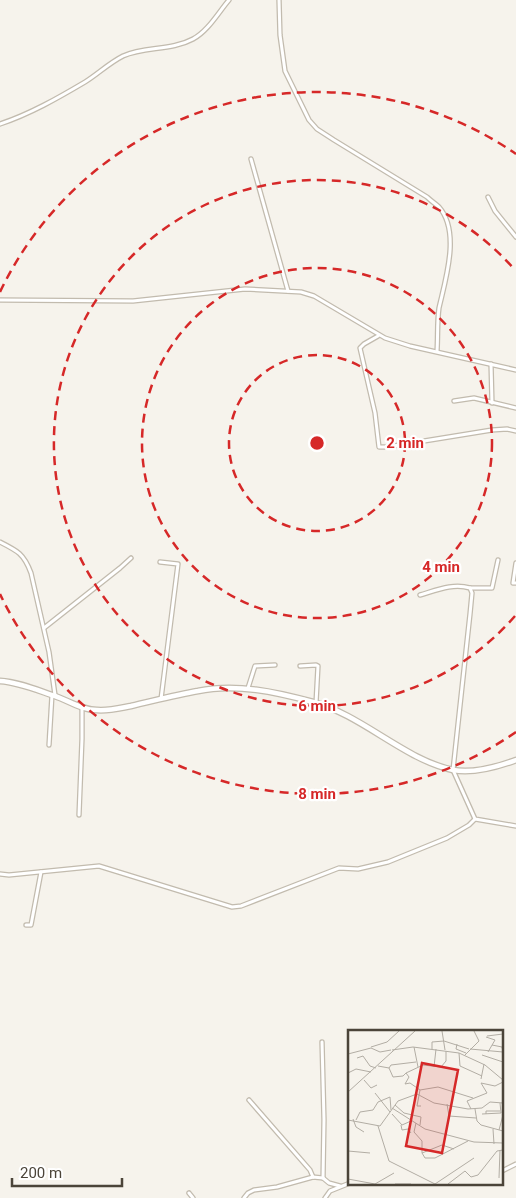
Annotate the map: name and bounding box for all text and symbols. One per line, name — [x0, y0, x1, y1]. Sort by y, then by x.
centre of rings — [308, 434, 326, 452]
text: 2 min — [386, 434, 424, 452]
text: 4 min — [422, 558, 460, 576]
text: 6 min — [298, 697, 336, 715]
text: 8 min — [298, 785, 336, 803]
inset map — [348, 1030, 504, 1186]
scale bar — [12, 1156, 122, 1188]
text: 200 m — [20, 1164, 62, 1182]

